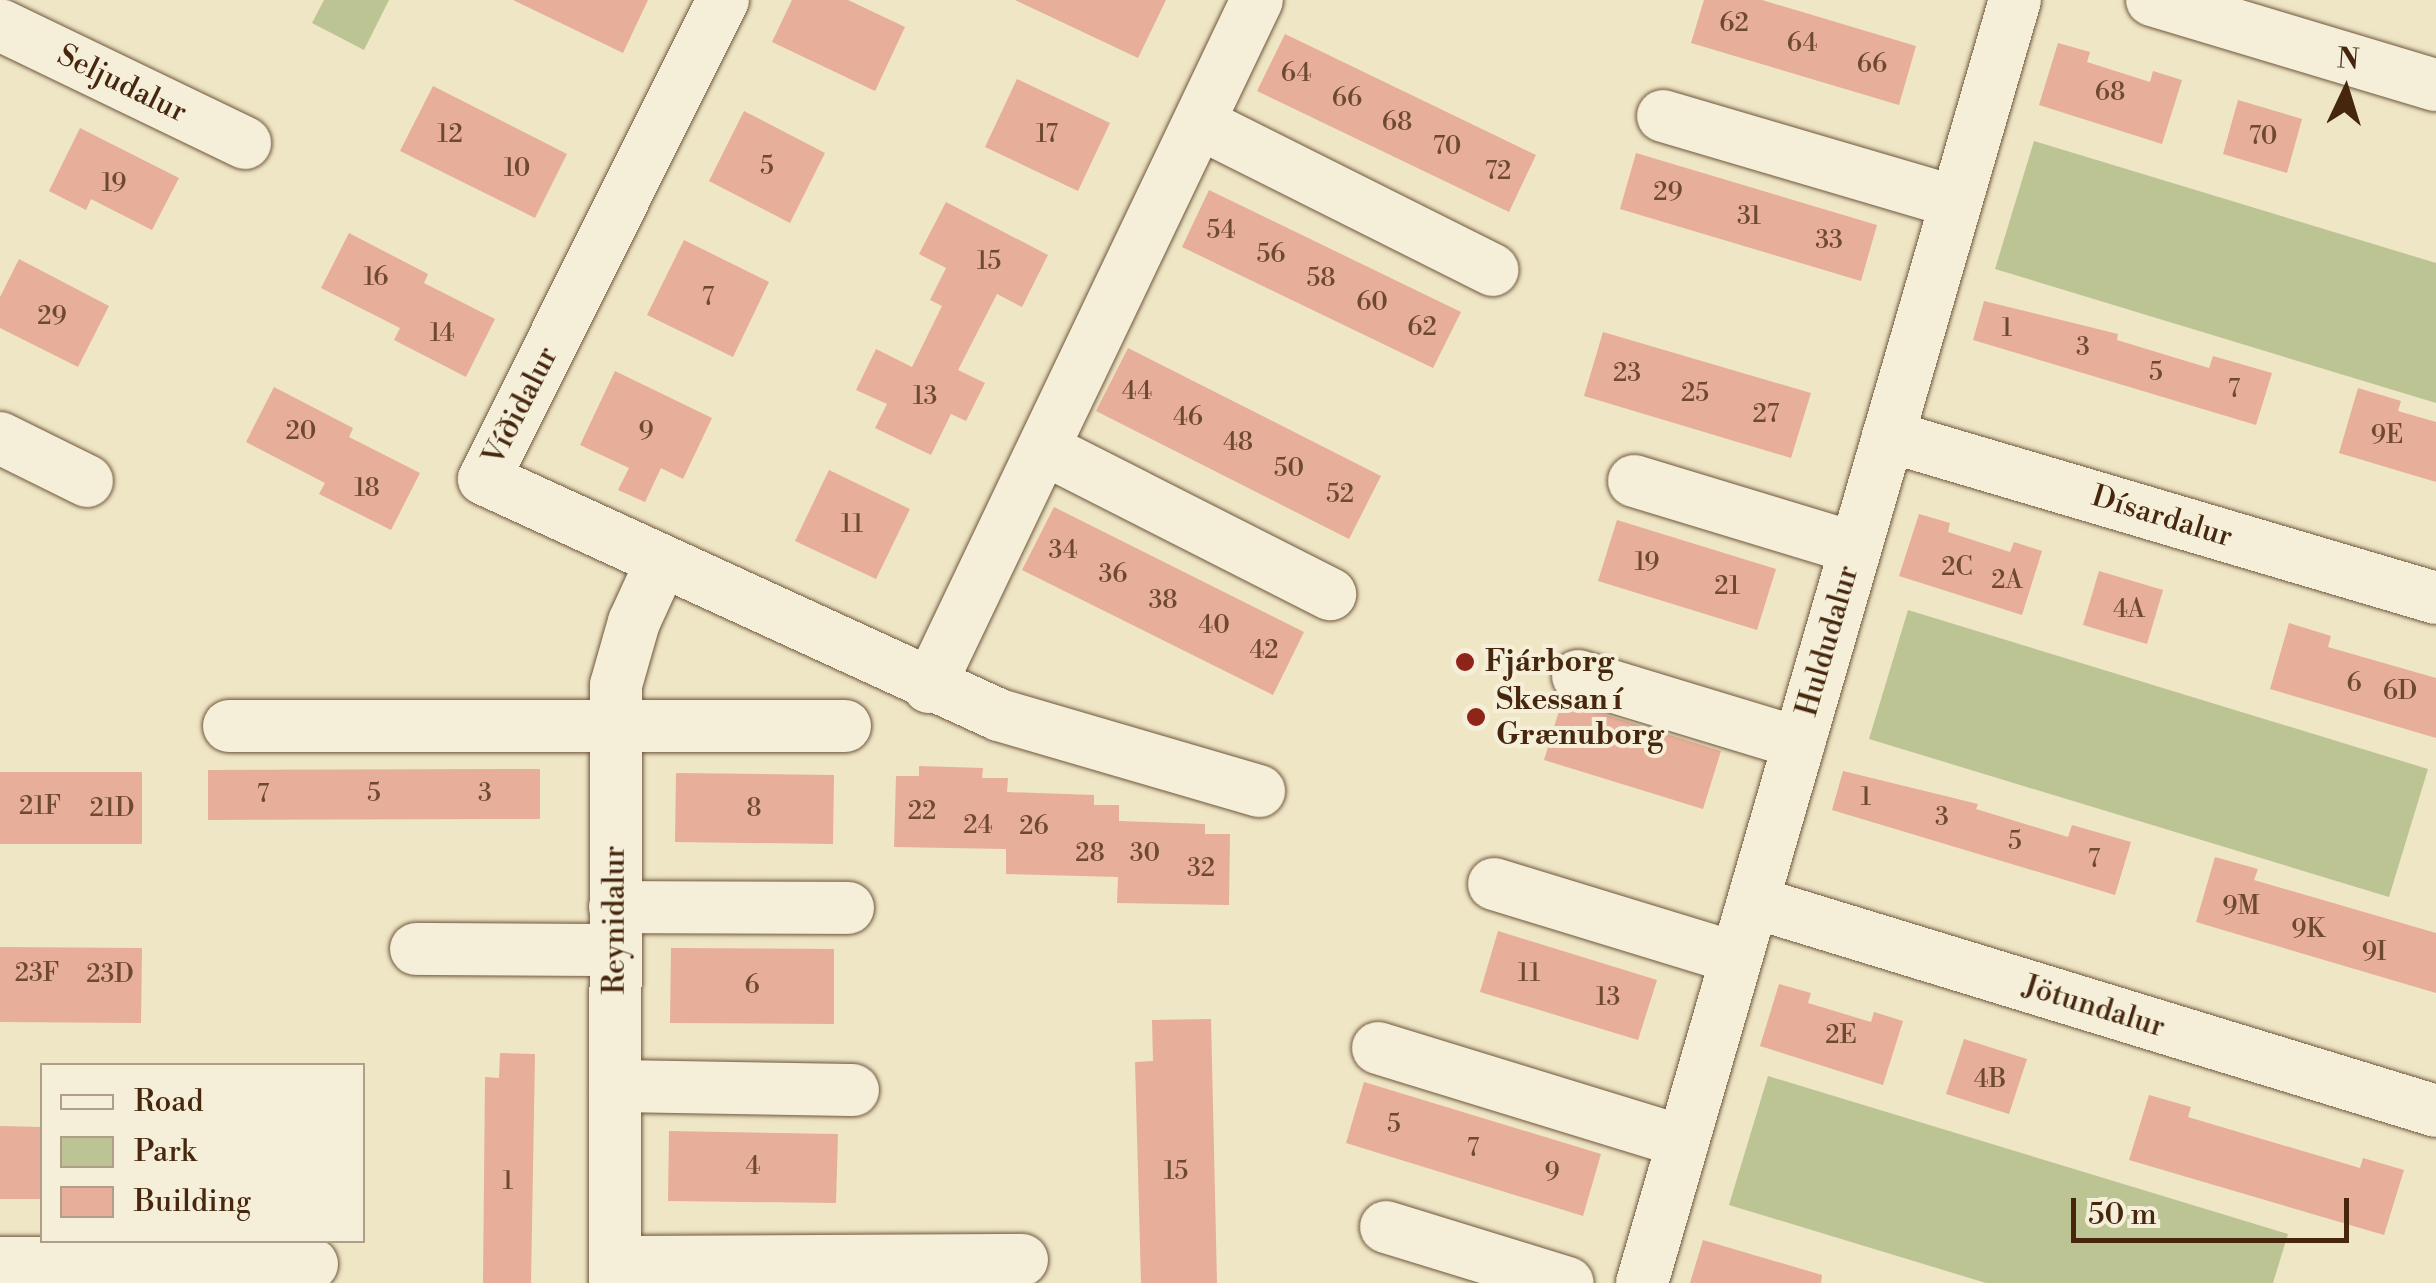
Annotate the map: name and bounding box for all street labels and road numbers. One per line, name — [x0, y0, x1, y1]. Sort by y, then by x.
street label: Seljudalur — [51, 37, 193, 131]
street label: Víðidalur — [476, 341, 566, 471]
street label: Dísardalur — [2087, 479, 2237, 555]
street label: Huldudalur — [1789, 561, 1867, 721]
street label: Reynidalur — [597, 845, 633, 995]
street label: Jötundalur — [2019, 968, 2169, 1046]

